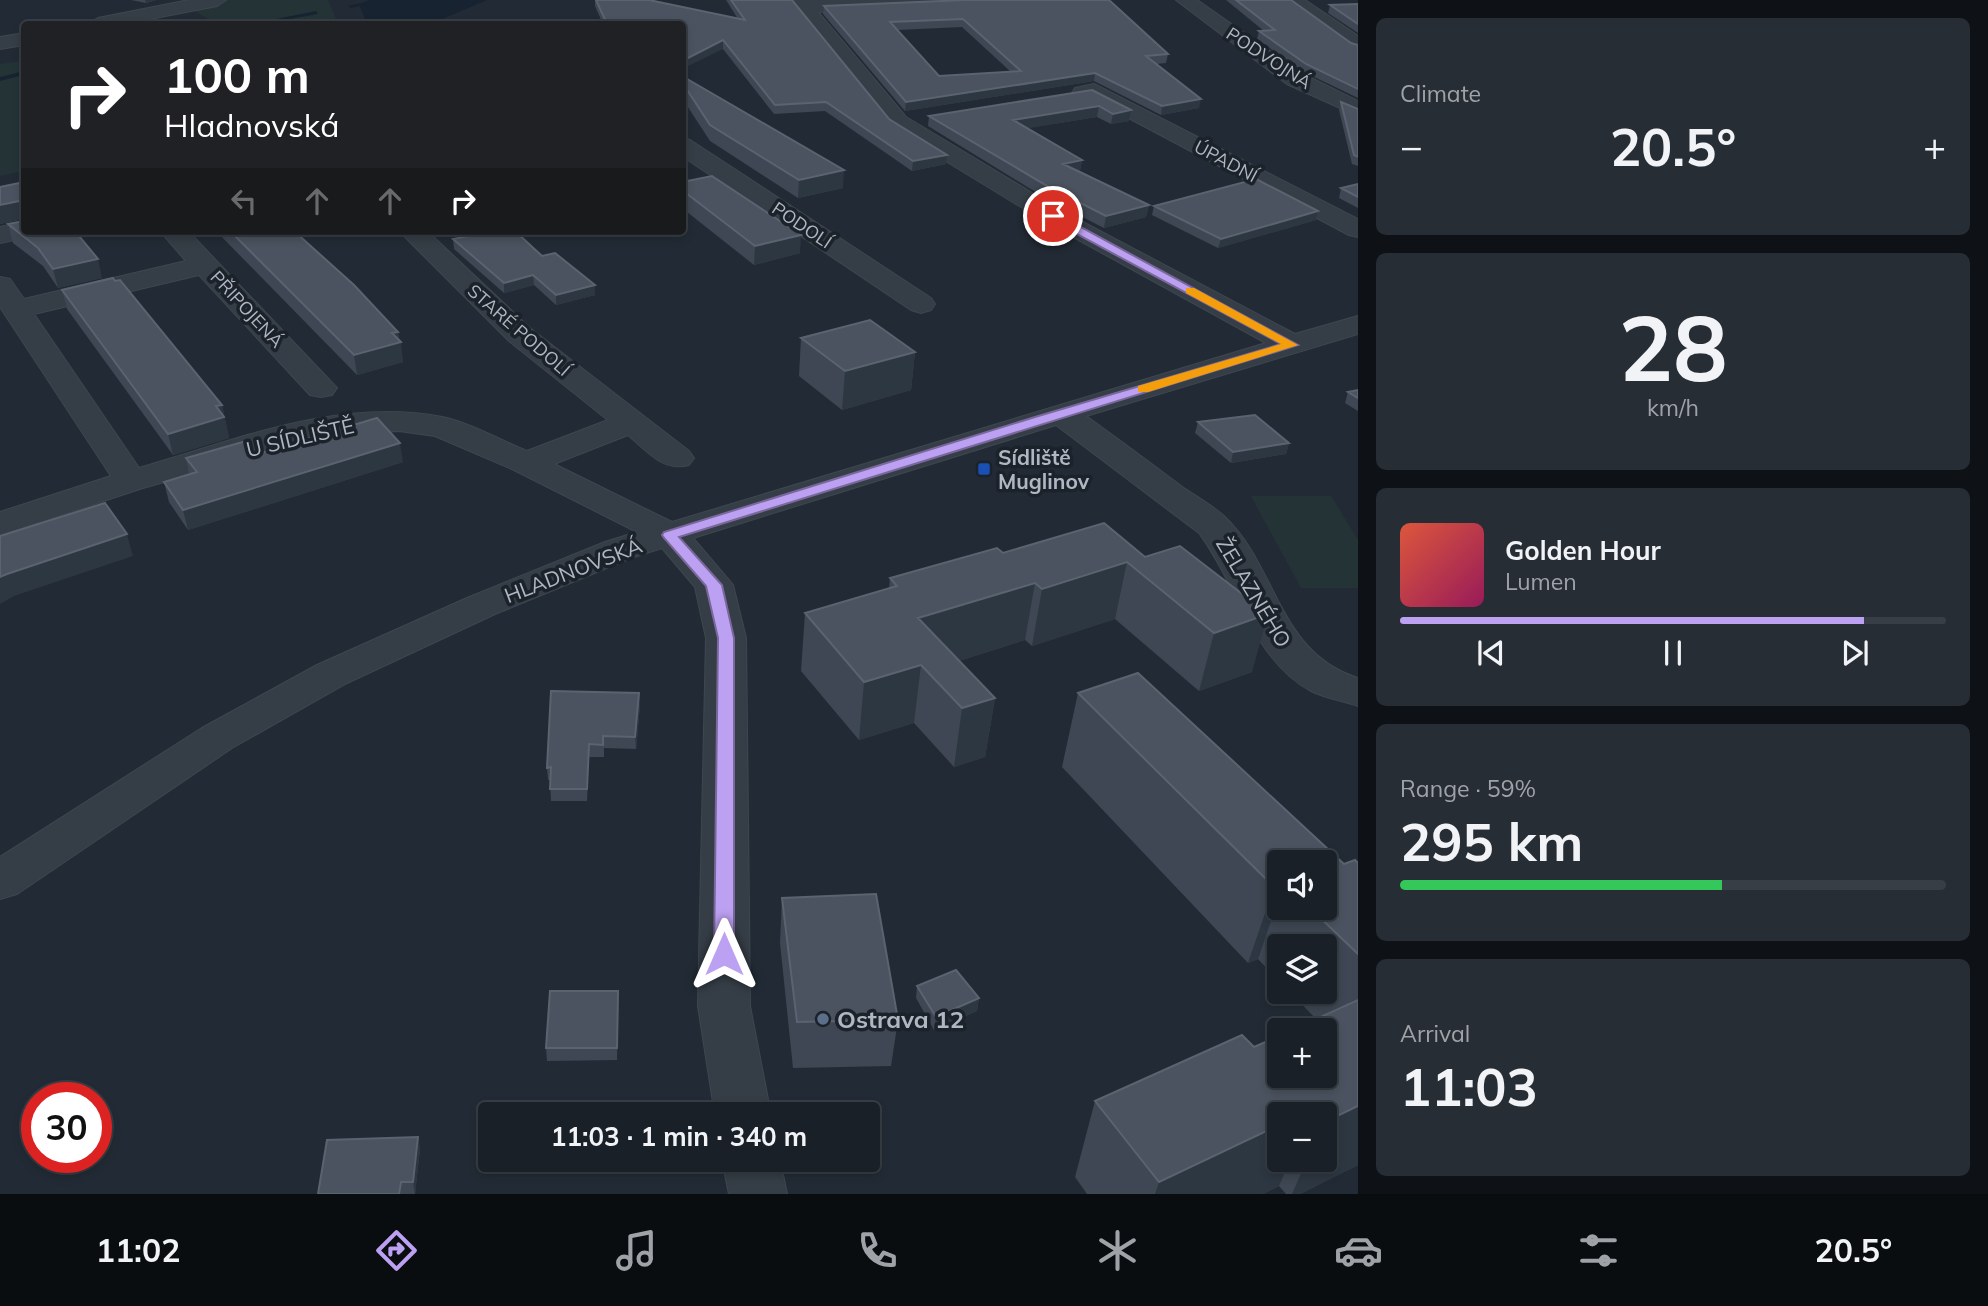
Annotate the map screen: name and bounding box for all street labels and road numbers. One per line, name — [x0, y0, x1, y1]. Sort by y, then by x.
street label: PODVOJNÁ — [1222, 22, 1316, 94]
street label: ÚPADNÍ — [1190, 135, 1263, 188]
street label: PODOLÍ — [768, 197, 837, 254]
street label: PŘIPOJENÁ — [206, 266, 288, 352]
street label: STARÉ PODOLÍ — [463, 279, 576, 382]
street label: U SÍDLIŠTĚ — [244, 412, 356, 462]
street label: HLADNOVSKÁ — [500, 532, 646, 608]
street label: ŽELAZNÉHO — [1211, 532, 1297, 652]

